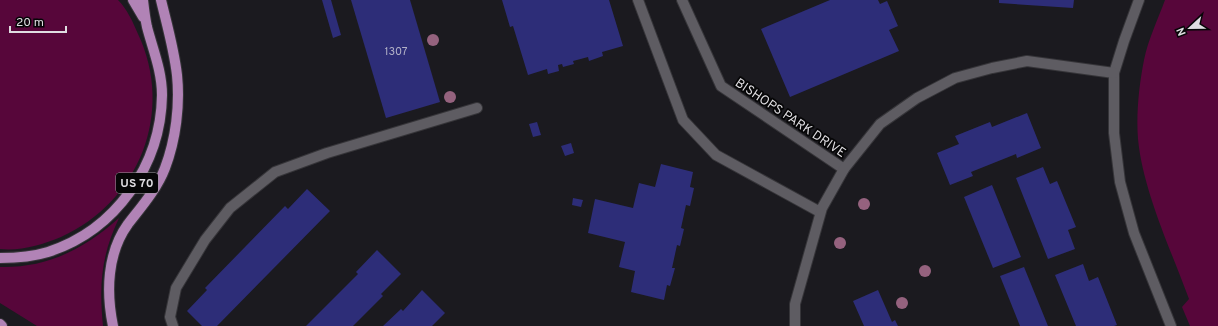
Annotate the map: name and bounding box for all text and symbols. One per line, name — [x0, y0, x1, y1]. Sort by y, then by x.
scale bar — [10, 8, 66, 34]
north arrow — [1170, 8, 1210, 48]
text: 20 m — [16, 15, 44, 31]
text: N — [1174, 25, 1190, 38]
house number: 1307 — [384, 45, 408, 59]
street label: BISHOPS PARK DRIVE — [732, 76, 848, 162]
road number: US 70 — [116, 173, 158, 193]

